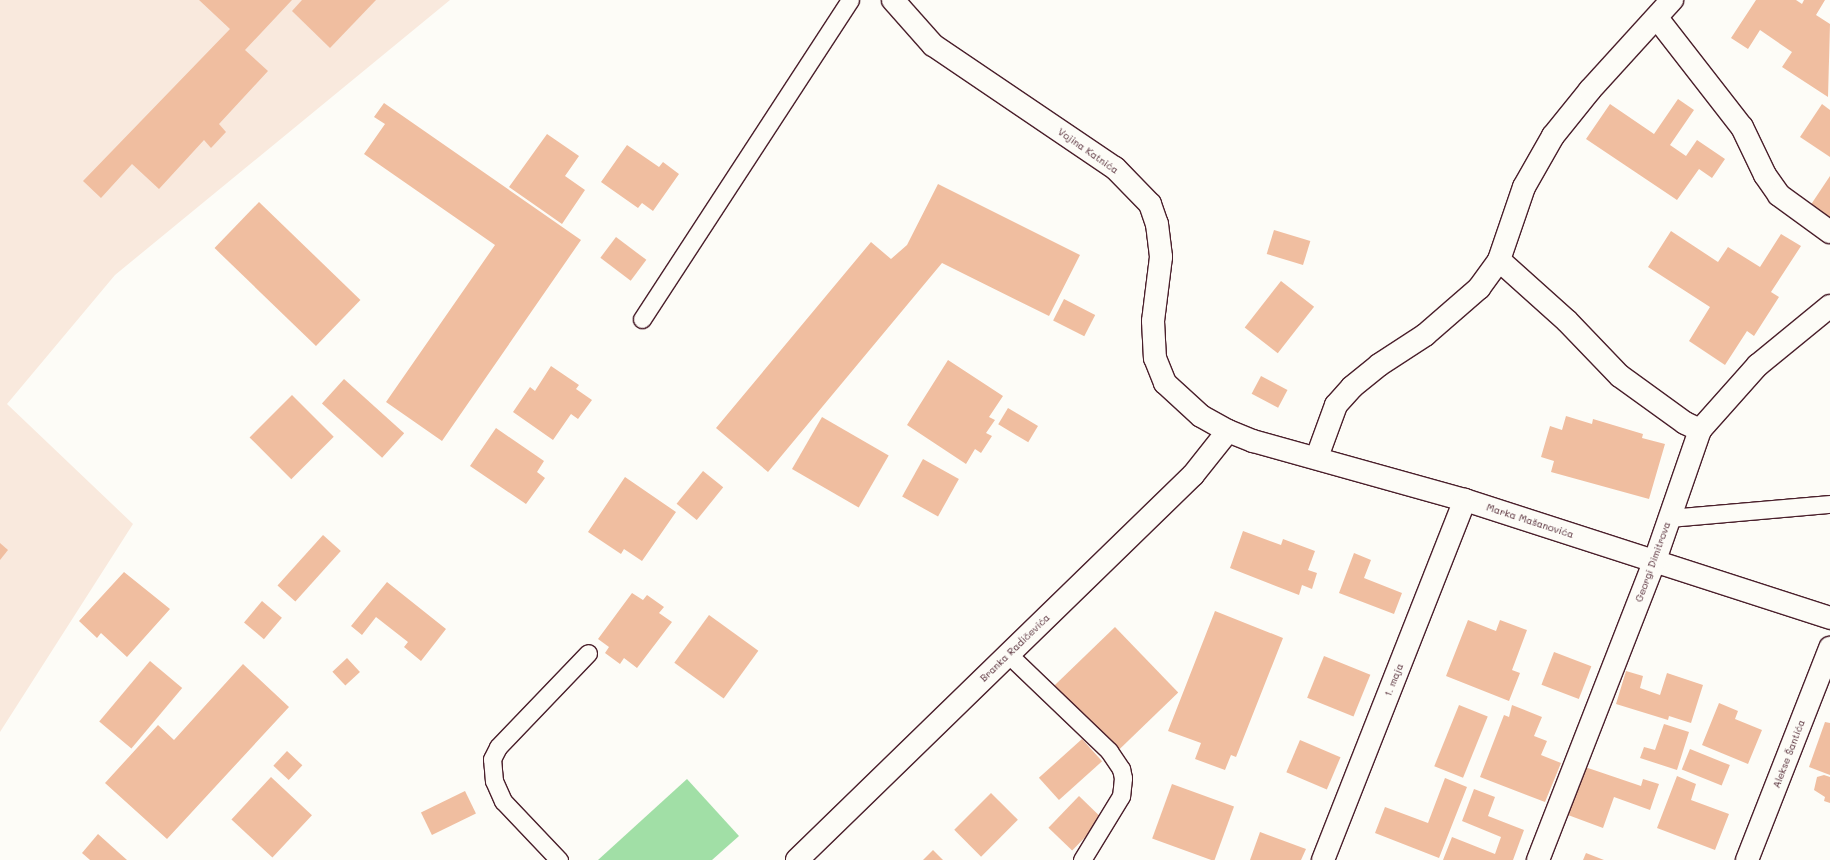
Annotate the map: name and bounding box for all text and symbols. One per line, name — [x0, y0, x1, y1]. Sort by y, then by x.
street label: Vojina Katnića — [1055, 126, 1121, 176]
street label: Marka Mašanovića — [1485, 501, 1575, 541]
street label: Georgi Dimitrova — [1633, 520, 1673, 604]
street label: Branka Radičevića — [978, 612, 1052, 684]
street label: 1. maja — [1382, 662, 1406, 698]
street label: Alekse Šantića — [1770, 718, 1808, 790]

